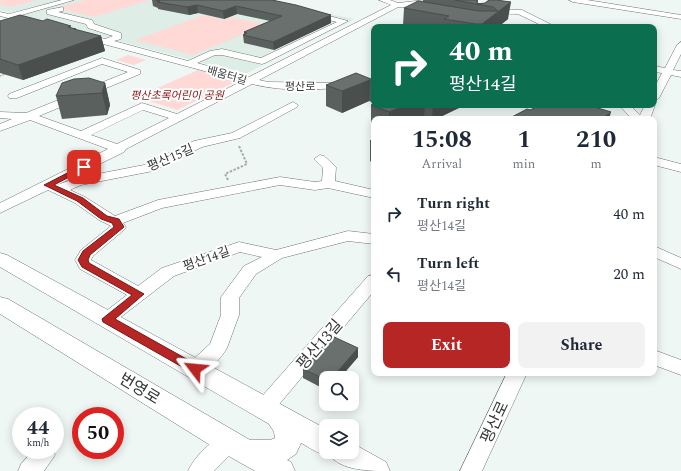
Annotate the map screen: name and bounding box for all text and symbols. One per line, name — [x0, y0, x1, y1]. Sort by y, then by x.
text: 40 m — [449, 30, 513, 73]
icon: right — [383, 40, 435, 92]
street label: 배움터길 — [205, 62, 249, 89]
text: 평산14길 — [449, 71, 517, 98]
street label: 평산로 — [285, 78, 315, 95]
park label: 평산초록어린이 공원 — [130, 87, 225, 104]
text: 15:08 — [412, 122, 472, 158]
text: 1 — [517, 122, 531, 158]
text: 210 — [576, 122, 616, 158]
street label: 평산15길 — [144, 139, 197, 177]
pin — [67, 150, 101, 184]
text: Arrival — [422, 154, 462, 174]
text: min — [513, 154, 535, 174]
text: m — [591, 154, 602, 174]
icon: arrive — [73, 156, 95, 178]
text: Turn right — [417, 192, 490, 215]
icon: right — [383, 203, 405, 225]
text: 40 m — [613, 203, 645, 226]
text: 평산14길 — [417, 216, 466, 236]
street label: 평산14길 — [180, 241, 233, 277]
text: Turn left — [417, 252, 479, 275]
icon: left — [383, 263, 405, 285]
text: 20 m — [613, 263, 645, 286]
text: 평산14길 — [417, 276, 466, 296]
street label: 평산13길 — [291, 314, 349, 375]
button: Exit — [383, 322, 510, 368]
button: Share — [518, 322, 645, 368]
position arrow — [174, 348, 216, 390]
street label: 번영로 — [114, 367, 165, 411]
map controls — [319, 371, 359, 459]
button: search — [319, 371, 359, 411]
street label: 평산로 — [475, 397, 515, 448]
speed limit sign: 50 — [72, 407, 124, 459]
text: 44 — [27, 413, 49, 443]
button: layers — [319, 419, 359, 459]
text: km/h — [27, 435, 49, 451]

